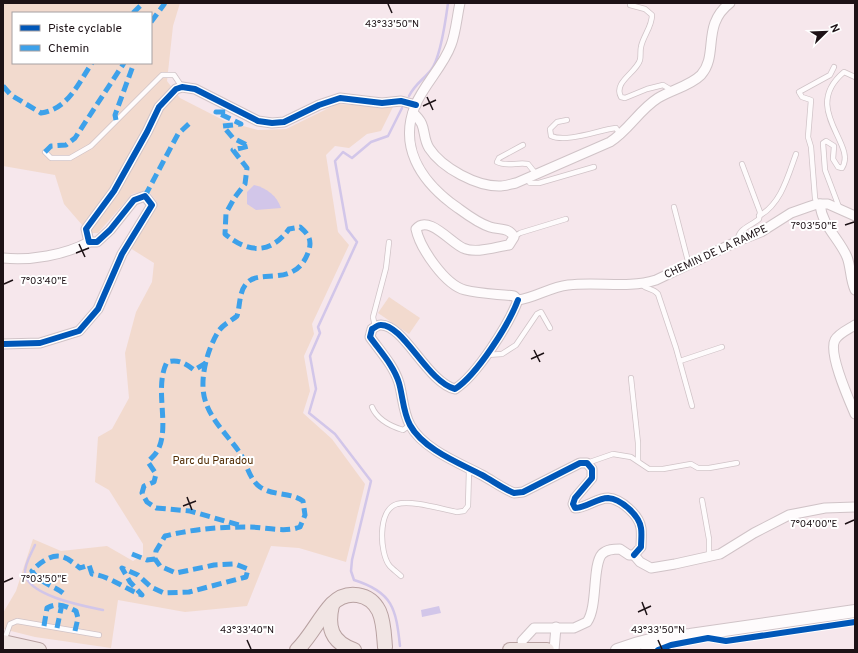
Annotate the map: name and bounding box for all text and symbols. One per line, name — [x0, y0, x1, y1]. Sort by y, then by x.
legend — [12, 12, 152, 64]
north arrow — [806, 12, 846, 52]
text: 43°33'50"N — [365, 18, 419, 31]
text: Piste cyclable — [48, 21, 122, 37]
text: N — [826, 22, 842, 35]
text: Chemin — [48, 41, 89, 57]
text: 7°03'50"E — [791, 220, 837, 233]
street label: CHEMIN DE LA RAMPE — [662, 222, 770, 282]
text: 7°03'40"E — [21, 275, 67, 288]
park label: Parc du Paradou — [173, 454, 253, 468]
text: 7°04'00"E — [791, 518, 837, 531]
text: 7°03'50"E — [21, 573, 67, 586]
text: 43°33'40"N — [220, 624, 274, 637]
text: 43°33'50"N — [631, 624, 685, 637]

